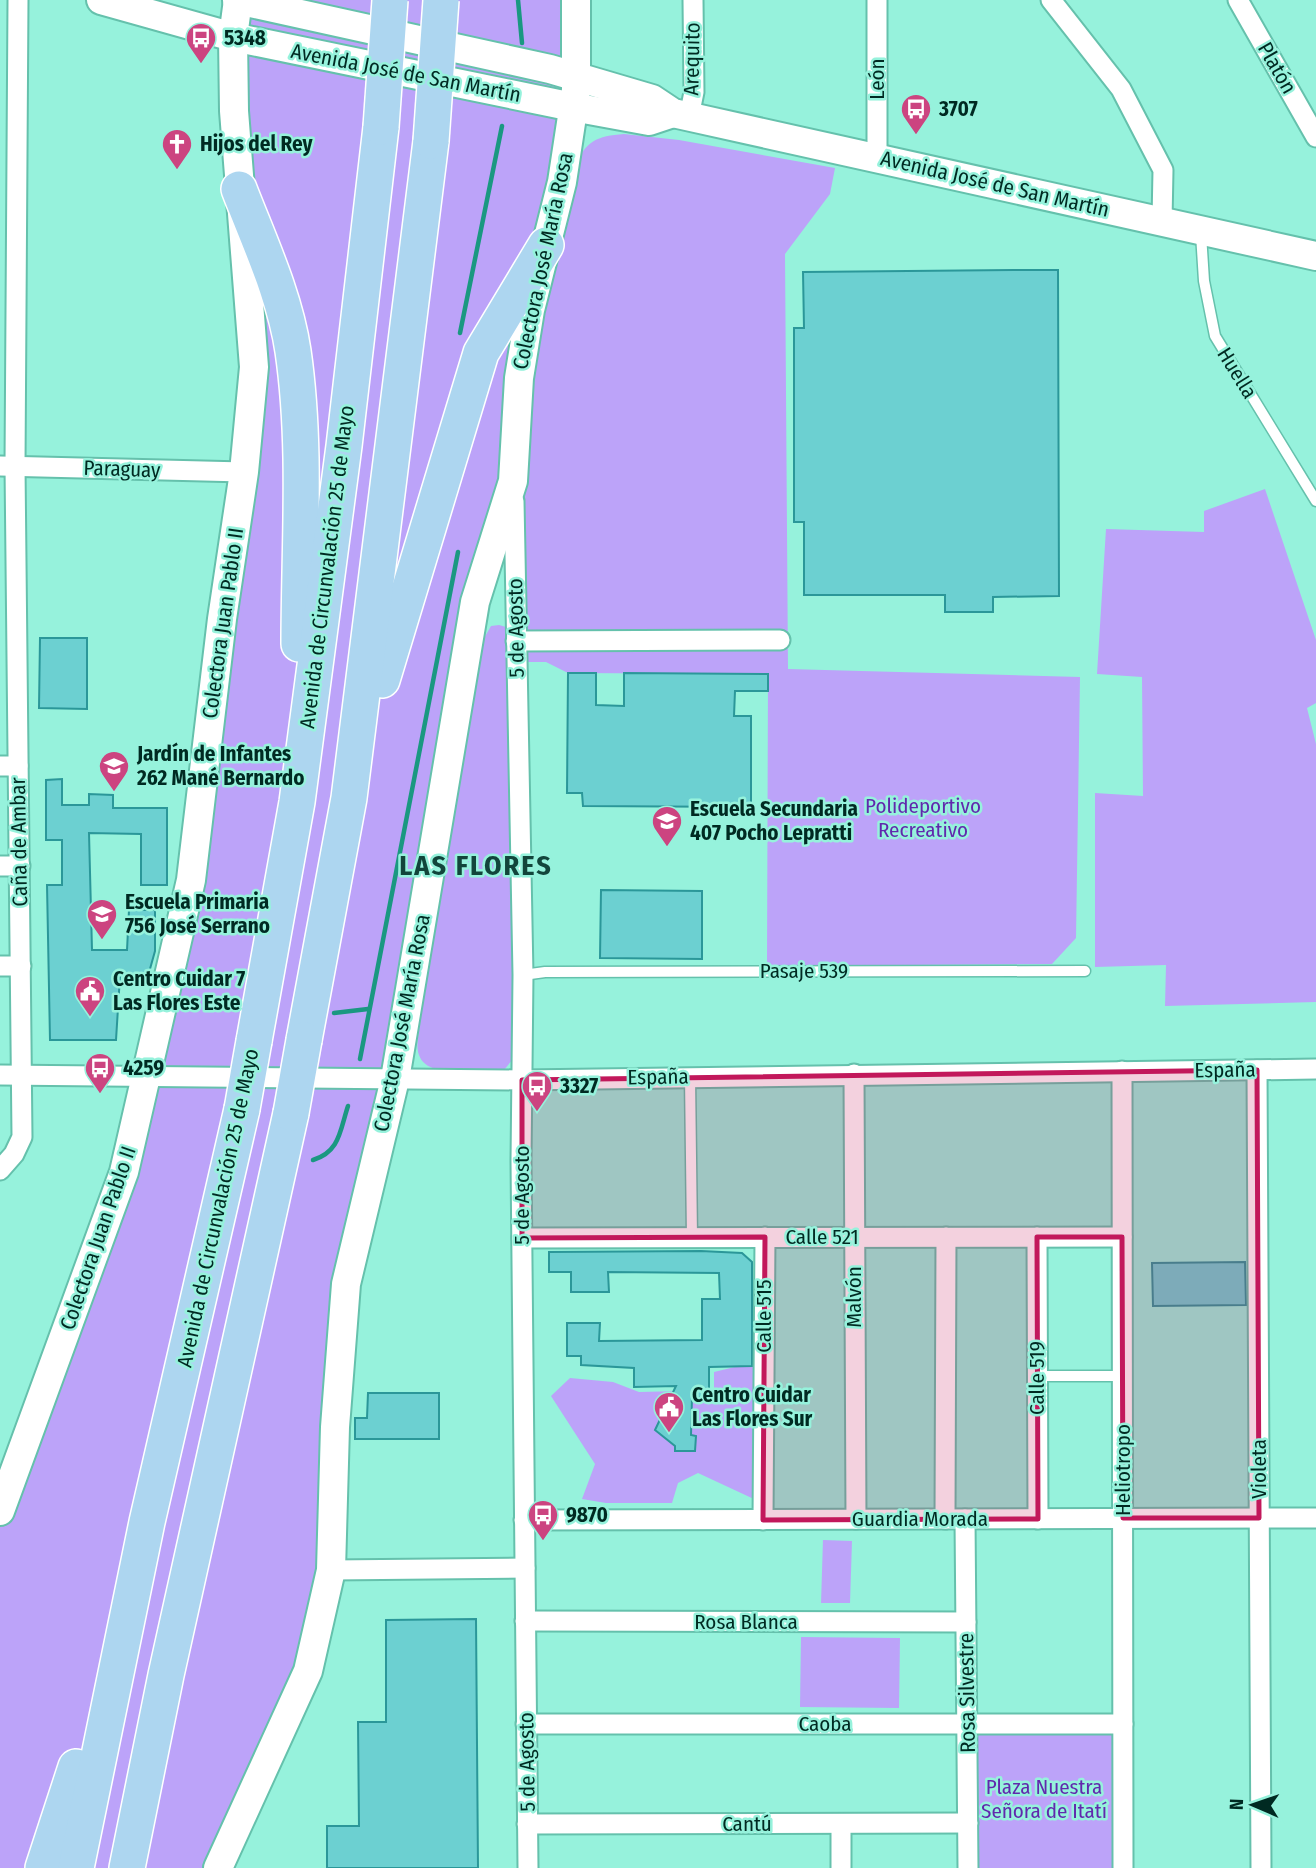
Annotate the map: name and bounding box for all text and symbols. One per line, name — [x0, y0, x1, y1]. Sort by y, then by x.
bus stop icon: 5348 — [184, 21, 218, 65]
street label: Arequito — [678, 22, 706, 96]
place label: 5348 — [224, 25, 266, 51]
street label: Avenida José de San Martín — [289, 38, 523, 108]
street label: Platón — [1252, 38, 1302, 98]
street label: León — [864, 58, 890, 100]
bus stop icon: 3707 — [899, 92, 933, 136]
place label: 3707 — [938, 96, 978, 122]
church icon: Hijos del Rey — [160, 127, 194, 171]
place label: Hijos del Rey — [200, 131, 313, 157]
street label: Avenida José de San Martín — [878, 145, 1112, 223]
street label: Colectora José María Rosa — [507, 150, 579, 372]
street label: Huella — [1211, 343, 1263, 403]
street label: Avenida de Circunvalación 25 de Mayo — [294, 404, 360, 730]
street label: Paraguay — [83, 455, 162, 483]
street label: Colectora Juan Pablo II — [197, 526, 249, 720]
street label: 5 de Agosto — [502, 578, 530, 678]
place label: Jardín de Infantes 262 Mané Bernardo — [136, 741, 304, 791]
school or university icon: Jardín de Infantes 262 Mané Bernardo — [97, 749, 131, 793]
street label: Caña de Ambar — [5, 776, 33, 907]
park label: Polideportivo Recreativo — [865, 793, 981, 843]
place label: Escuela Secundaria 407 Pocho Lepratti — [690, 796, 858, 846]
school or university icon: Escuela Secundaria 407 Pocho Lepratti — [650, 804, 684, 848]
district label: LAS FLORES — [399, 849, 553, 882]
place label: Escuela Primaria 756 José Serrano — [125, 889, 270, 939]
school or university icon: Escuela Primaria 756 José Serrano — [85, 897, 119, 941]
street label: Colectora José María Rosa — [368, 912, 436, 1134]
street label: Pasaje 539 — [760, 958, 848, 984]
place label: Centro Cuidar 7 Las Flores Este — [113, 966, 245, 1016]
public building icon: Centro Cuidar 7 Las Flores Este — [73, 974, 107, 1018]
street label: Avenida de Circunvalación 25 de Mayo — [171, 1046, 265, 1370]
bus stop icon: 4259 — [83, 1051, 117, 1095]
place label: 4259 — [123, 1055, 164, 1081]
street label: España — [1194, 1056, 1256, 1084]
street label: España — [627, 1063, 689, 1091]
bus stop icon: 3327 — [520, 1069, 554, 1113]
place label: 3327 — [559, 1073, 598, 1099]
street label: Colectora Juan Pablo II — [54, 1143, 142, 1333]
street label: 5 de Agosto — [509, 1145, 535, 1245]
street label: Calle 521 — [785, 1224, 859, 1250]
street label: Malvón — [841, 1266, 867, 1328]
street label: Calle 515 — [751, 1279, 777, 1353]
street label: Calle 519 — [1024, 1341, 1050, 1415]
place label: Centro Cuidar Las Flores Sur — [692, 1382, 813, 1432]
public building icon: Centro Cuidar Las Flores Sur — [652, 1390, 686, 1434]
street label: Heliotropo — [1110, 1424, 1136, 1516]
street label: Violeta — [1246, 1439, 1272, 1499]
bus stop icon: 9870 — [526, 1498, 560, 1542]
place label: 9870 — [566, 1502, 608, 1528]
street label: Guardia Morada — [852, 1506, 988, 1532]
street label: Rosa Blanca — [694, 1609, 798, 1635]
street label: Rosa Silvestre — [953, 1633, 981, 1753]
street label: Caoba — [798, 1711, 852, 1737]
street label: 5 de Agosto — [513, 1712, 541, 1812]
north arrow — [1218, 1770, 1288, 1840]
park label: Plaza Nuestra Señora de Itatí — [981, 1774, 1107, 1824]
text: N — [1225, 1798, 1248, 1811]
street label: Cantú — [722, 1811, 772, 1837]

